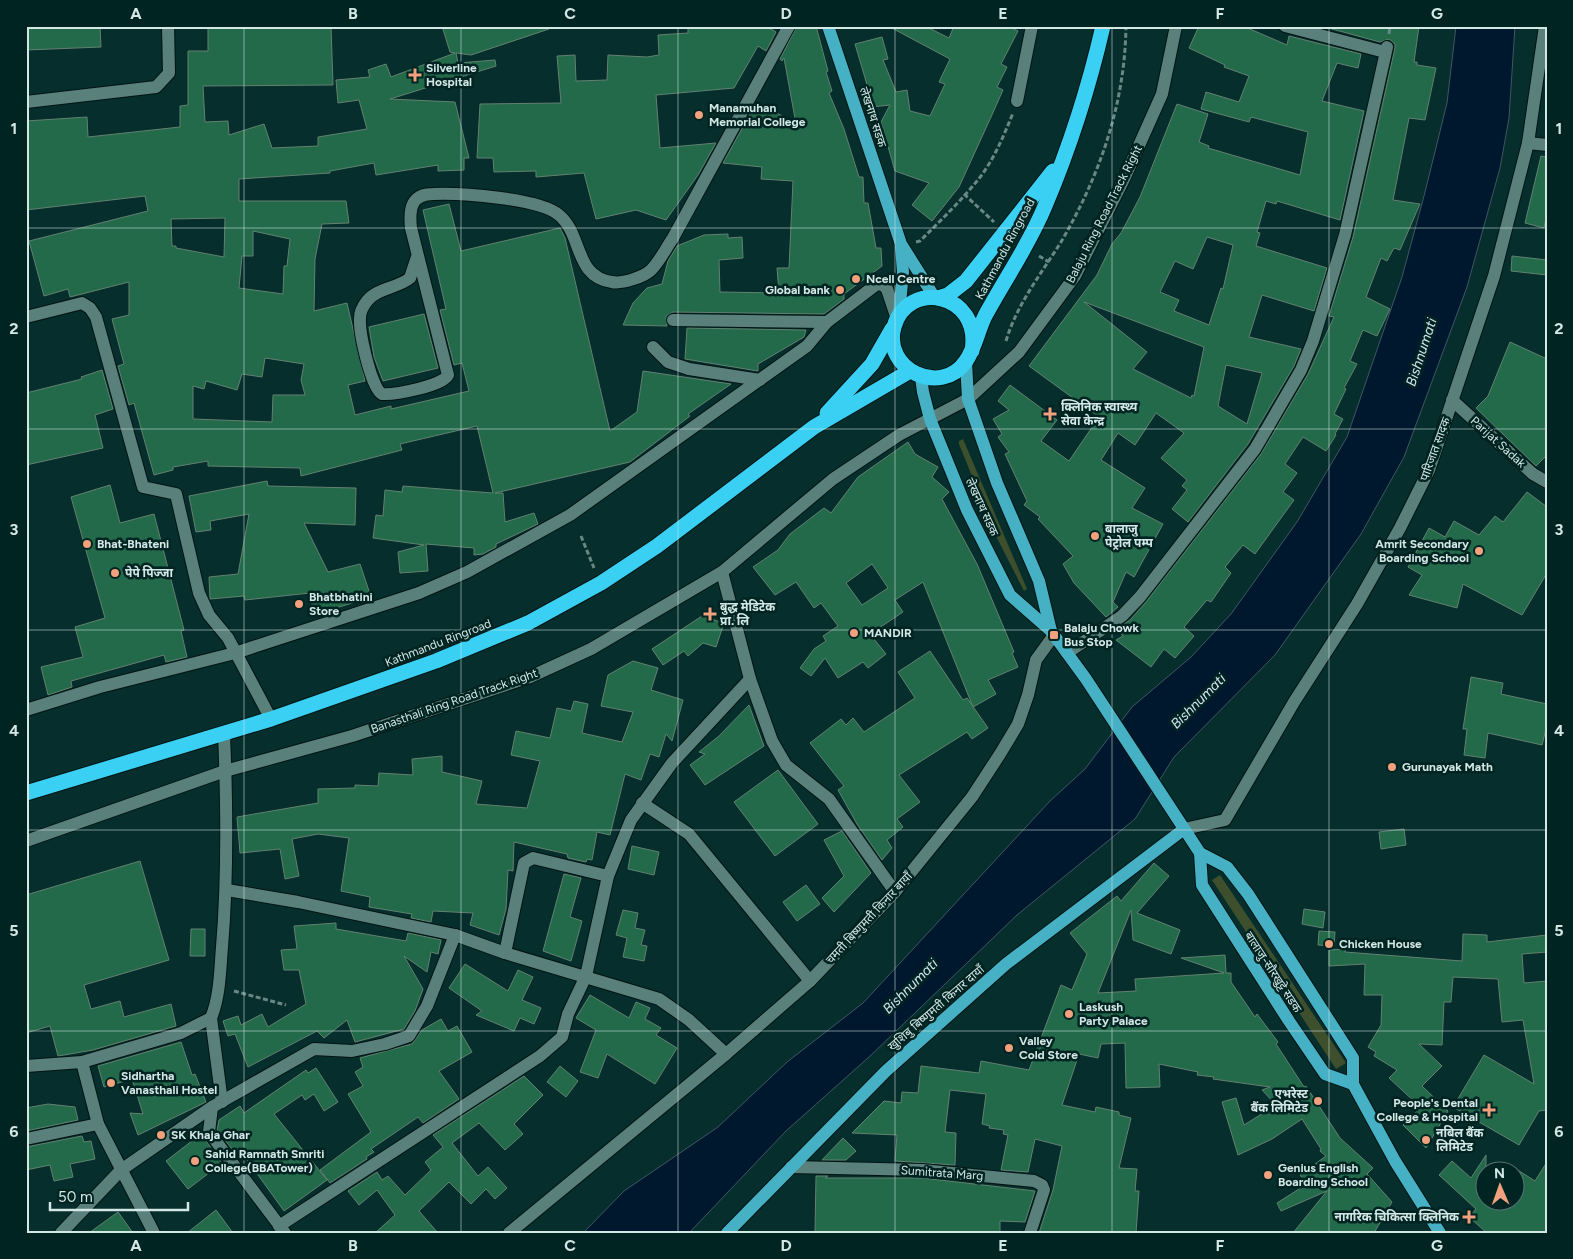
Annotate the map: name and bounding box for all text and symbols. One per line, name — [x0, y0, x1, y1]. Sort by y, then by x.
text: A — [130, 4, 142, 23]
text: B — [348, 4, 358, 23]
text: C — [564, 4, 576, 23]
text: D — [780, 4, 792, 23]
text: E — [998, 4, 1008, 23]
text: F — [1216, 4, 1225, 23]
text: G — [1431, 4, 1443, 23]
place label: Silverline Hospital — [426, 61, 477, 89]
marker: Silverline Hospital — [408, 68, 422, 82]
street label: लेखनाथ सडक — [857, 85, 890, 149]
place label: Manamuhan Memorial College — [709, 101, 806, 129]
marker: Manamuhan Memorial College — [693, 109, 705, 121]
text: 1 — [11, 119, 17, 138]
text: 1 — [1556, 119, 1562, 138]
street label: Balaju Ring Road Track Right — [1063, 142, 1145, 285]
street label: Kathmandu Ringroad — [972, 196, 1038, 302]
place label: Ncell Centre — [866, 272, 936, 286]
marker: Ncell Centre — [850, 273, 862, 285]
place label: Global bank — [765, 283, 831, 297]
marker: Global bank — [834, 284, 846, 296]
water label: Bishnumati — [1402, 315, 1441, 388]
text: 2 — [9, 319, 19, 338]
text: 2 — [1554, 319, 1564, 338]
place label: क्लिनिक स्वास्थ्य सेवा केन्द्र — [1061, 399, 1138, 428]
marker: क्लिनिक स्वास्थ्य सेवा केन्द्र — [1043, 407, 1057, 421]
street label: पारिजात सादक — [1416, 414, 1453, 483]
street label: Parijat Sadak — [1468, 414, 1528, 470]
street label: लेखनाथ सडक — [963, 475, 1003, 539]
text: 3 — [10, 520, 19, 539]
text: 3 — [1555, 520, 1564, 539]
place label: बालाजु पेट्रोल पम्प — [1105, 522, 1154, 550]
marker: बालाजु पेट्रोल पम्प — [1089, 530, 1101, 542]
place label: Bhat-Bhateni — [97, 537, 169, 551]
place label: Amrit Secondary Boarding School — [1375, 537, 1469, 565]
marker: Bhat-Bhateni — [81, 538, 93, 550]
marker: Amrit Secondary Boarding School — [1473, 545, 1485, 557]
place label: पेपे पिज्जा — [125, 565, 173, 580]
marker: पेपे पिज्जा — [109, 567, 121, 579]
place label: Bhatbhatini Store — [309, 590, 373, 618]
marker: Bhatbhatini Store — [293, 598, 305, 610]
place label: बुद्ध मेडिटेक प्रा. लि — [720, 599, 776, 628]
marker: बुद्ध मेडिटेक प्रा. लि — [704, 608, 716, 620]
street label: Kathmandu Ringroad — [383, 616, 493, 670]
place label: Balaju Chowk Bus Stop — [1064, 621, 1140, 649]
place label: MANDIR — [864, 626, 912, 640]
marker: MANDIR — [848, 627, 860, 639]
marker: Balaju Chowk Bus Stop — [1048, 629, 1060, 641]
street label: Banasthali Ring Road Track Right — [369, 666, 540, 736]
water label: Bishnumati — [1167, 670, 1230, 732]
text: 4 — [9, 721, 19, 740]
text: 4 — [1554, 721, 1564, 740]
place label: Gurunayak Math — [1402, 760, 1493, 774]
marker: Gurunayak Math — [1386, 761, 1398, 773]
street label: चमती बिष्णुमती किनार बायाँ — [822, 868, 917, 967]
text: 5 — [9, 921, 19, 940]
text: 5 — [1554, 921, 1564, 940]
street label: बालाजु-सौरखुट्टे सडक — [1241, 928, 1306, 1016]
place label: Chicken House — [1339, 937, 1422, 951]
marker: Chicken House — [1323, 938, 1335, 950]
water label: Bishnumati — [879, 955, 942, 1017]
street label: खुशिबु बिष्णुमती किनार दायाँ — [884, 961, 988, 1054]
place label: Laskush Party Palace — [1079, 1000, 1148, 1028]
marker: Laskush Party Palace — [1063, 1008, 1075, 1020]
place label: Valley Cold Store — [1019, 1034, 1078, 1062]
marker: Valley Cold Store — [1003, 1042, 1015, 1054]
place label: Sidhartha Vanasthali Hostel — [121, 1069, 217, 1097]
marker: Sidhartha Vanasthali Hostel — [105, 1077, 117, 1089]
place label: एभरेस्ट बैंक लिमिटेड — [1251, 1086, 1309, 1115]
marker: एभरेस्ट बैंक लिमिटेड — [1312, 1095, 1324, 1107]
place label: People's Dental College & Hospital — [1376, 1096, 1478, 1124]
marker: People's Dental College & Hospital — [1482, 1103, 1496, 1117]
text: 6 — [9, 1122, 19, 1141]
text: 6 — [1554, 1122, 1564, 1141]
place label: नबिल बैंक लिमिटेड — [1436, 1125, 1484, 1154]
place label: SK Khaja Ghar — [171, 1128, 250, 1142]
marker: SK Khaja Ghar — [155, 1129, 167, 1141]
marker: नबिल बैंक लिमिटेड — [1420, 1134, 1432, 1146]
place label: Sahid Ramnath Smriti College(BBATower) — [205, 1147, 324, 1175]
marker: Sahid Ramnath Smriti College(BBATower) — [189, 1155, 201, 1167]
place label: Genius English Boarding School — [1278, 1161, 1368, 1189]
north arrow — [1476, 1162, 1526, 1212]
street label: Sumitrata Marg — [900, 1163, 984, 1183]
text: N — [1494, 1165, 1505, 1182]
marker: Genius English Boarding School — [1262, 1169, 1274, 1181]
scale bar — [50, 1179, 188, 1211]
text: 50 m — [58, 1188, 93, 1206]
place label: नागरिक चिकित्सा क्लिनिक — [1335, 1209, 1460, 1224]
marker: नागरिक चिकित्सा क्लिनिक — [1463, 1211, 1475, 1223]
text: A — [130, 1236, 142, 1255]
text: B — [348, 1236, 358, 1255]
text: C — [564, 1236, 576, 1255]
text: D — [780, 1236, 792, 1255]
text: E — [998, 1236, 1008, 1255]
text: F — [1216, 1236, 1225, 1255]
text: G — [1431, 1236, 1443, 1255]

